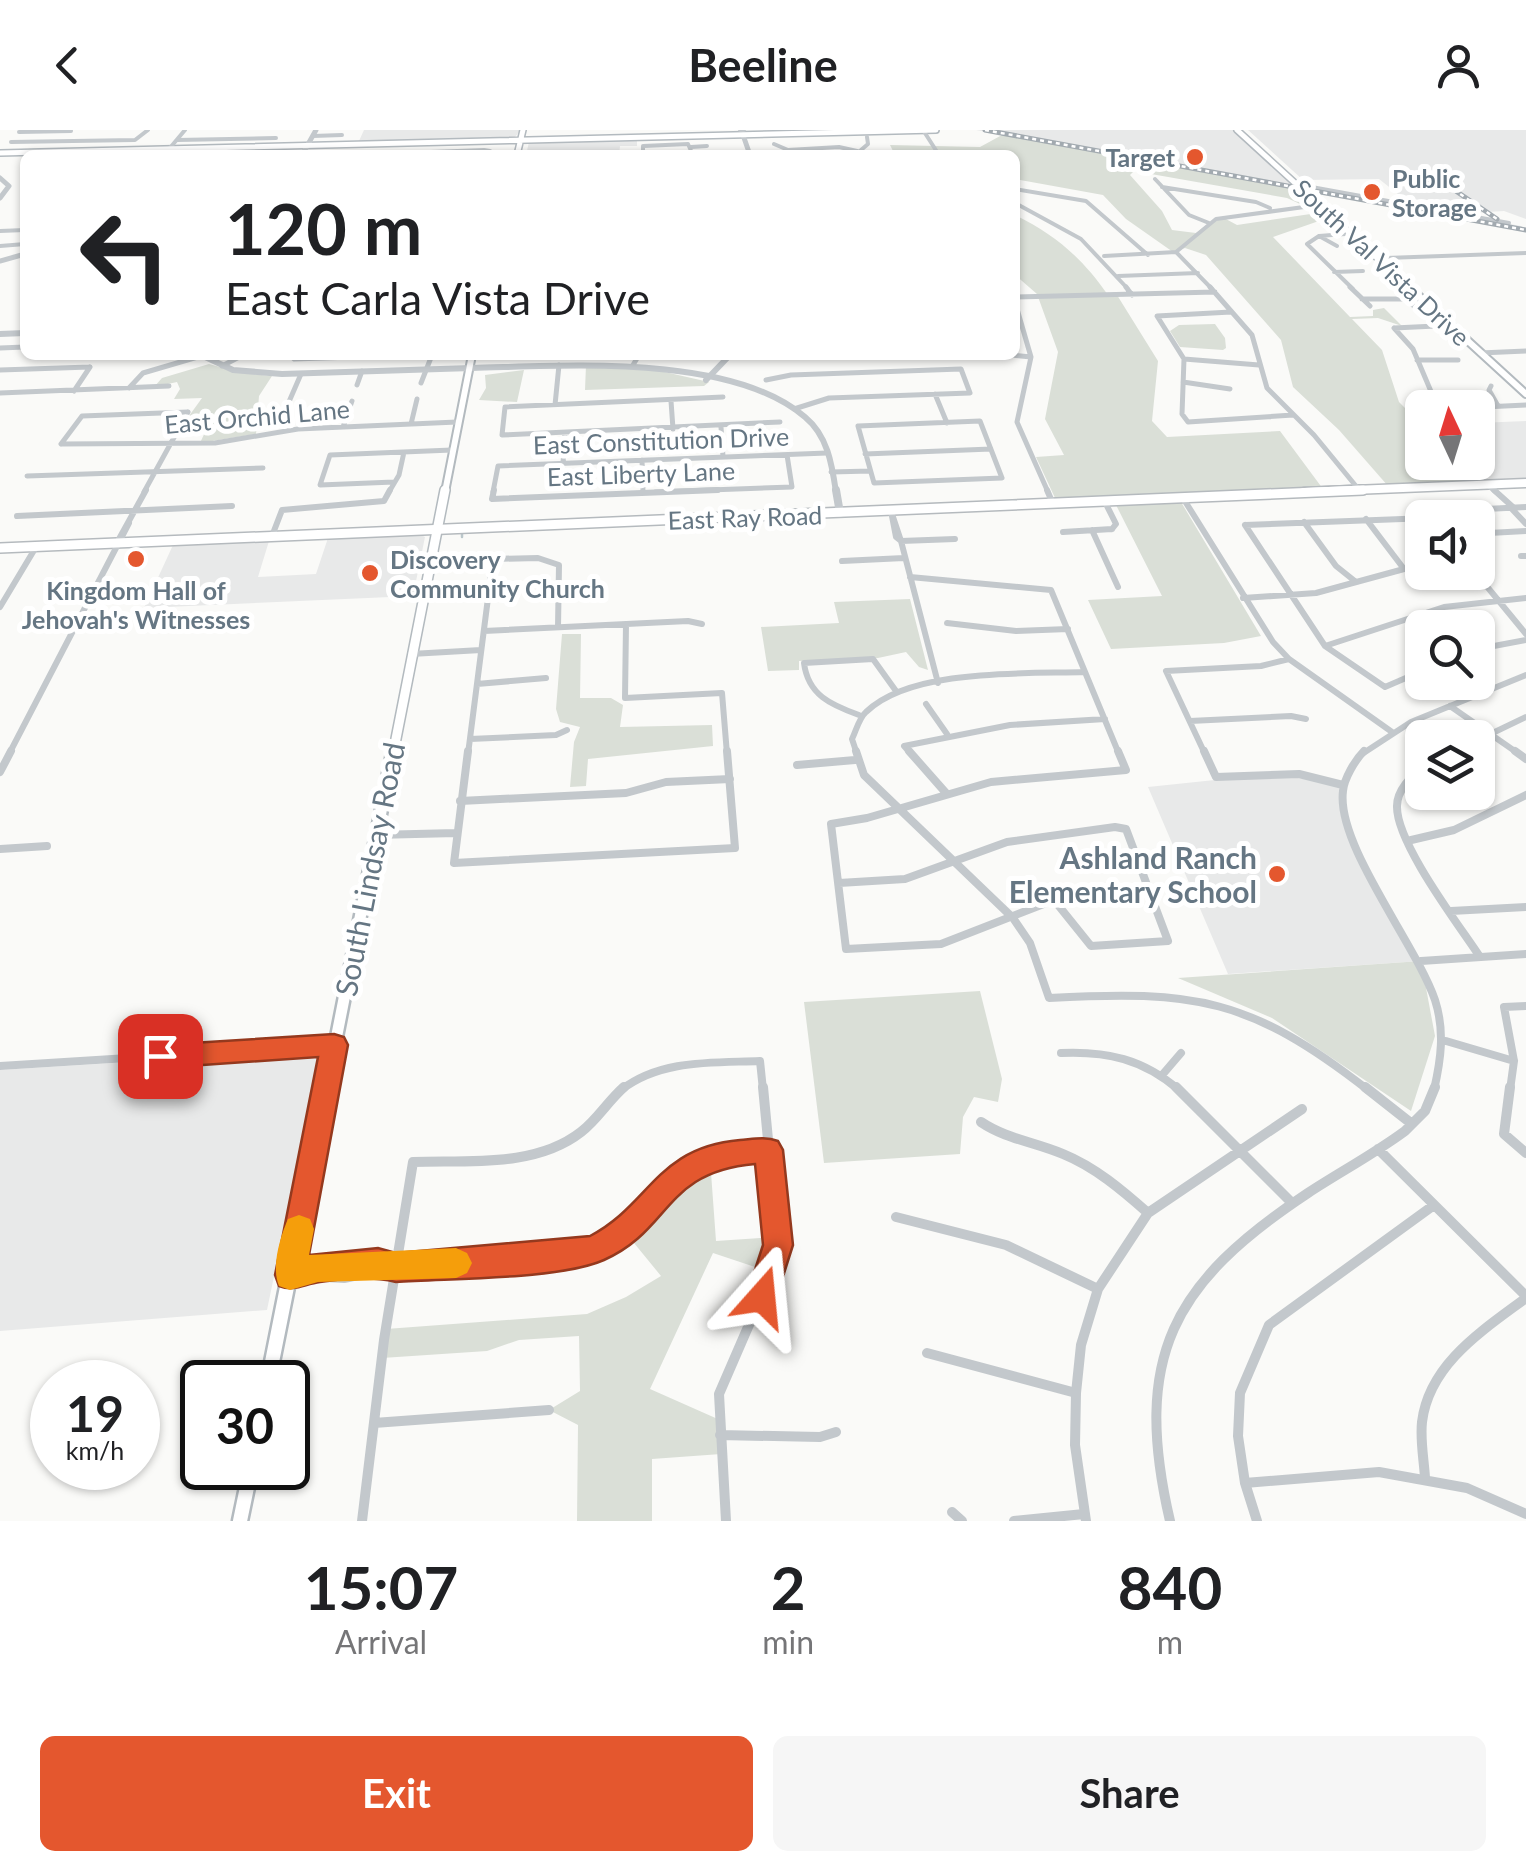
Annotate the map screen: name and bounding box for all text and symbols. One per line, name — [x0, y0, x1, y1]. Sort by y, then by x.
icon: back — [40, 38, 95, 93]
text: Beeline — [688, 38, 838, 92]
icon: person — [1431, 38, 1486, 93]
place label: Target — [1105, 142, 1176, 172]
marker: Target — [1184, 146, 1206, 168]
place label: Public Storage — [1392, 163, 1477, 222]
street label: South Val Vista Drive — [1288, 173, 1476, 351]
marker: Public Storage — [1361, 181, 1383, 203]
text: 120 m — [225, 186, 422, 270]
icon: left — [60, 190, 190, 320]
text: East Carla Vista Drive — [225, 271, 650, 325]
north arrow — [1405, 390, 1495, 480]
map controls — [1405, 390, 1495, 810]
street label: East Orchid Lane — [163, 393, 351, 439]
street label: East Constitution Drive — [532, 421, 790, 459]
street label: East Liberty Lane — [546, 455, 736, 491]
street label: East Ray Road — [667, 499, 823, 535]
button: sound — [1405, 500, 1495, 590]
place label: Discovery Community Church — [390, 544, 605, 603]
marker: Kingdom Hall of Jehovah's Witnesses — [125, 548, 147, 570]
marker: Discovery Community Church — [359, 562, 381, 584]
place label: Kingdom Hall of Jehovah's Witnesses — [22, 575, 250, 634]
button: search — [1405, 610, 1495, 700]
button: layers — [1405, 720, 1495, 810]
street label: South Lindsay Road — [327, 739, 411, 999]
place label: Ashland Ranch Elementary School — [1009, 839, 1257, 909]
marker: Ashland Ranch Elementary School — [1266, 863, 1288, 885]
pin — [118, 1014, 203, 1099]
icon: arrive — [133, 1029, 188, 1084]
position arrow — [710, 1245, 814, 1349]
speed limit sign: 30 — [180, 1360, 310, 1490]
text: 19 — [66, 1383, 124, 1443]
text: km/h — [66, 1435, 124, 1465]
text: 15:07 — [304, 1551, 458, 1623]
text: 2 — [771, 1551, 806, 1623]
text: 840 — [1118, 1551, 1222, 1623]
text: Arrival — [335, 1622, 427, 1661]
text: min — [762, 1622, 814, 1661]
text: m — [1157, 1622, 1183, 1661]
button: Exit — [40, 1736, 753, 1851]
button: Share — [773, 1736, 1486, 1851]

